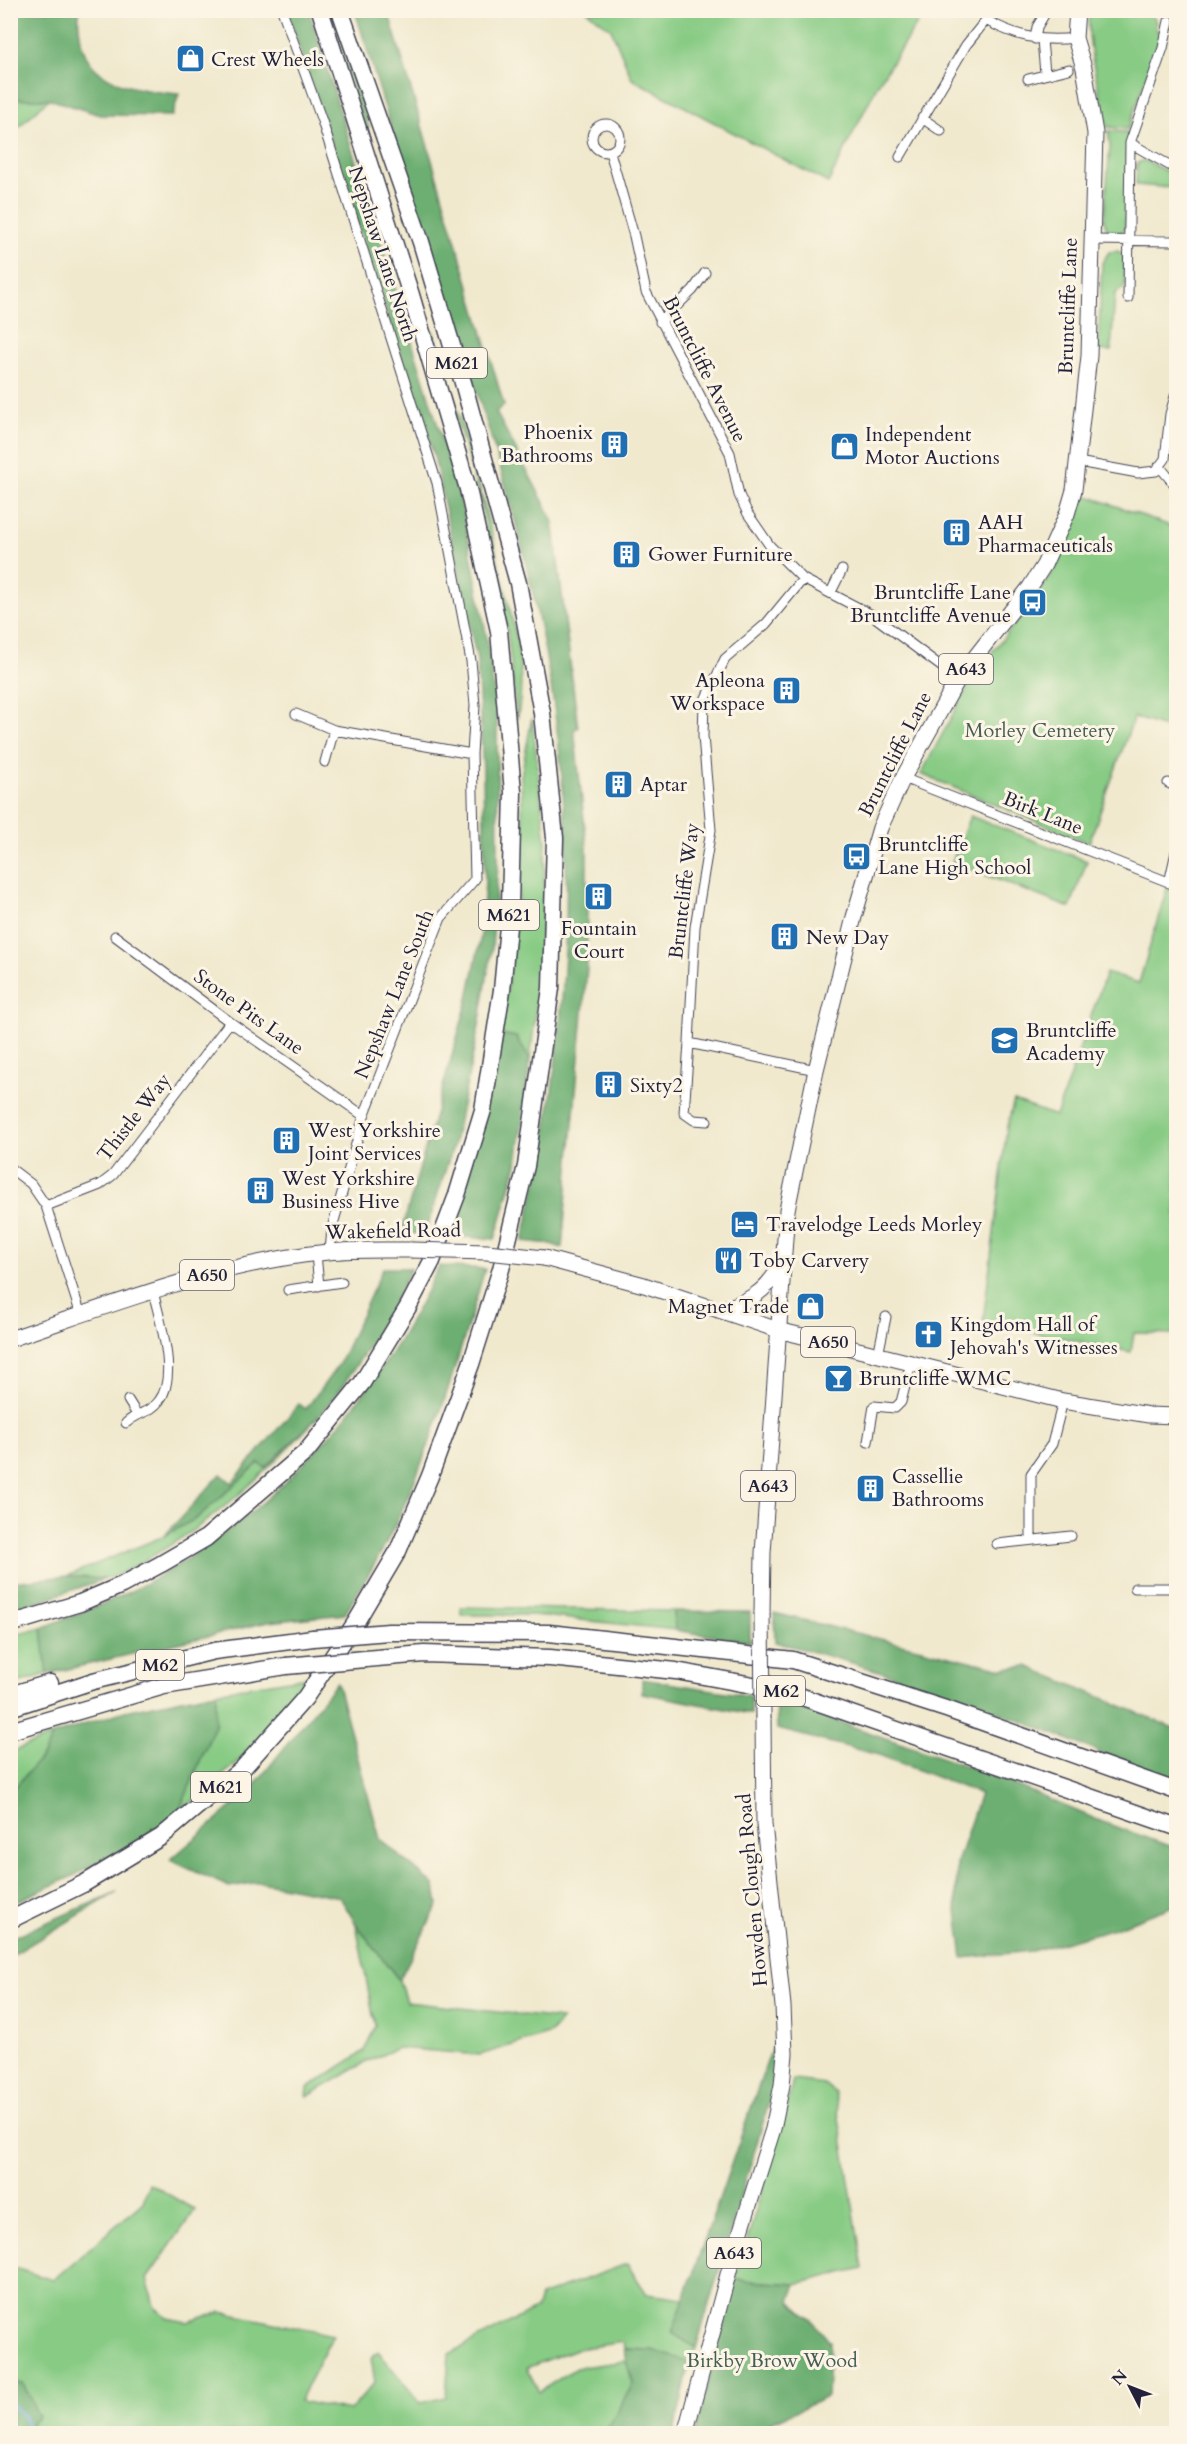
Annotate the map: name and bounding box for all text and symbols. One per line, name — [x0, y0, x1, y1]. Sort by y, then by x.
shop icon: Crest Wheels — [174, 43, 206, 75]
place label: Crest Wheels — [211, 46, 324, 73]
street label: Nepshaw Lane North — [342, 163, 424, 345]
street label: Bruntcliffe Lane — [1052, 237, 1084, 375]
street label: Bruntcliffe Avenue — [656, 291, 754, 447]
road number: M621 — [427, 348, 487, 378]
place label: Phoenix Bathrooms — [501, 419, 593, 469]
place label: Independent Motor Auctions — [865, 421, 1000, 471]
building icon: Phoenix Bathrooms — [598, 428, 630, 460]
shop icon: Independent Motor Auctions — [828, 430, 860, 462]
place label: AAH Pharmaceuticals — [978, 509, 1113, 559]
building icon: AAH Pharmaceuticals — [941, 517, 973, 549]
building icon: Gower Furniture — [611, 538, 643, 570]
place label: Gower Furniture — [648, 541, 793, 568]
place label: Bruntcliffe Lane Bruntcliffe Avenue — [850, 579, 1011, 629]
bus stop icon: Bruntcliffe Lane Bruntcliffe Avenue — [1016, 587, 1048, 619]
road number: A643 — [939, 654, 993, 684]
place label: Apleona Workspace — [669, 667, 765, 717]
building icon: Apleona Workspace — [770, 675, 802, 707]
street label: Bruntcliffe Lane — [852, 687, 938, 821]
park label: Morley Cemetery — [965, 717, 1116, 744]
building icon: Aptar — [603, 768, 635, 800]
place label: Aptar — [640, 771, 688, 798]
street label: Birk Lane — [999, 785, 1087, 841]
street label: Bruntcliffe Way — [662, 821, 706, 961]
place label: Bruntcliffe Lane High School — [878, 831, 1031, 881]
bus stop icon: Bruntcliffe Lane High School — [841, 840, 873, 872]
building icon: Fountain Court — [583, 881, 615, 913]
road number: M621 — [479, 900, 539, 930]
street label: Nepshaw Lane South — [348, 905, 440, 1083]
place label: Fountain Court — [561, 915, 638, 965]
building icon: New Day — [769, 921, 801, 953]
place label: New Day — [806, 924, 889, 951]
street label: Stone Pits Lane — [188, 963, 310, 1061]
place label: Bruntcliffe Academy — [1026, 1017, 1116, 1067]
school or university icon: Bruntcliffe Academy — [989, 1025, 1021, 1057]
street label: Thistle Way — [91, 1067, 177, 1167]
building icon: Sixty2 — [593, 1069, 625, 1101]
place label: Sixty2 — [630, 1072, 683, 1099]
place label: West Yorkshire Joint Services — [305, 1117, 441, 1167]
building icon: West Yorkshire Joint Services — [271, 1125, 303, 1157]
place label: West Yorkshire Business Hive — [281, 1165, 415, 1215]
building icon: West Yorkshire Business Hive — [245, 1174, 277, 1206]
hotel icon: Travelodge Leeds Morley — [729, 1208, 761, 1240]
place label: Travelodge Leeds Morley — [766, 1211, 983, 1238]
street label: Wakefield Road — [324, 1216, 462, 1246]
restaurant icon: Toby Carvery — [712, 1244, 744, 1276]
place label: Toby Carvery — [749, 1247, 870, 1274]
road number: A650 — [180, 1260, 234, 1290]
shop icon: Magnet Trade — [794, 1290, 826, 1322]
place label: Magnet Trade — [668, 1293, 789, 1320]
place label: Kingdom Hall of Jehovah's Witnesses — [947, 1311, 1118, 1361]
church icon: Kingdom Hall of Jehovah's Witnesses — [913, 1319, 945, 1351]
road number: A650 — [801, 1327, 855, 1357]
bar icon: Bruntcliffe WMC — [822, 1362, 854, 1394]
place label: Bruntcliffe WMC — [859, 1365, 1011, 1392]
place label: Cassellie Bathrooms — [892, 1463, 984, 1513]
road number: A643 — [741, 1471, 795, 1501]
building icon: Cassellie Bathrooms — [855, 1472, 887, 1504]
road number: M62 — [136, 1650, 184, 1680]
road number: M62 — [757, 1676, 805, 1706]
road number: M621 — [191, 1772, 251, 1802]
street label: Howden Clough Road — [730, 1792, 774, 1988]
road number: A643 — [707, 2238, 761, 2268]
park label: Birkby Brow Wood — [686, 2347, 858, 2374]
north arrow — [1100, 2357, 1160, 2417]
text: N — [1107, 2365, 1132, 2390]

